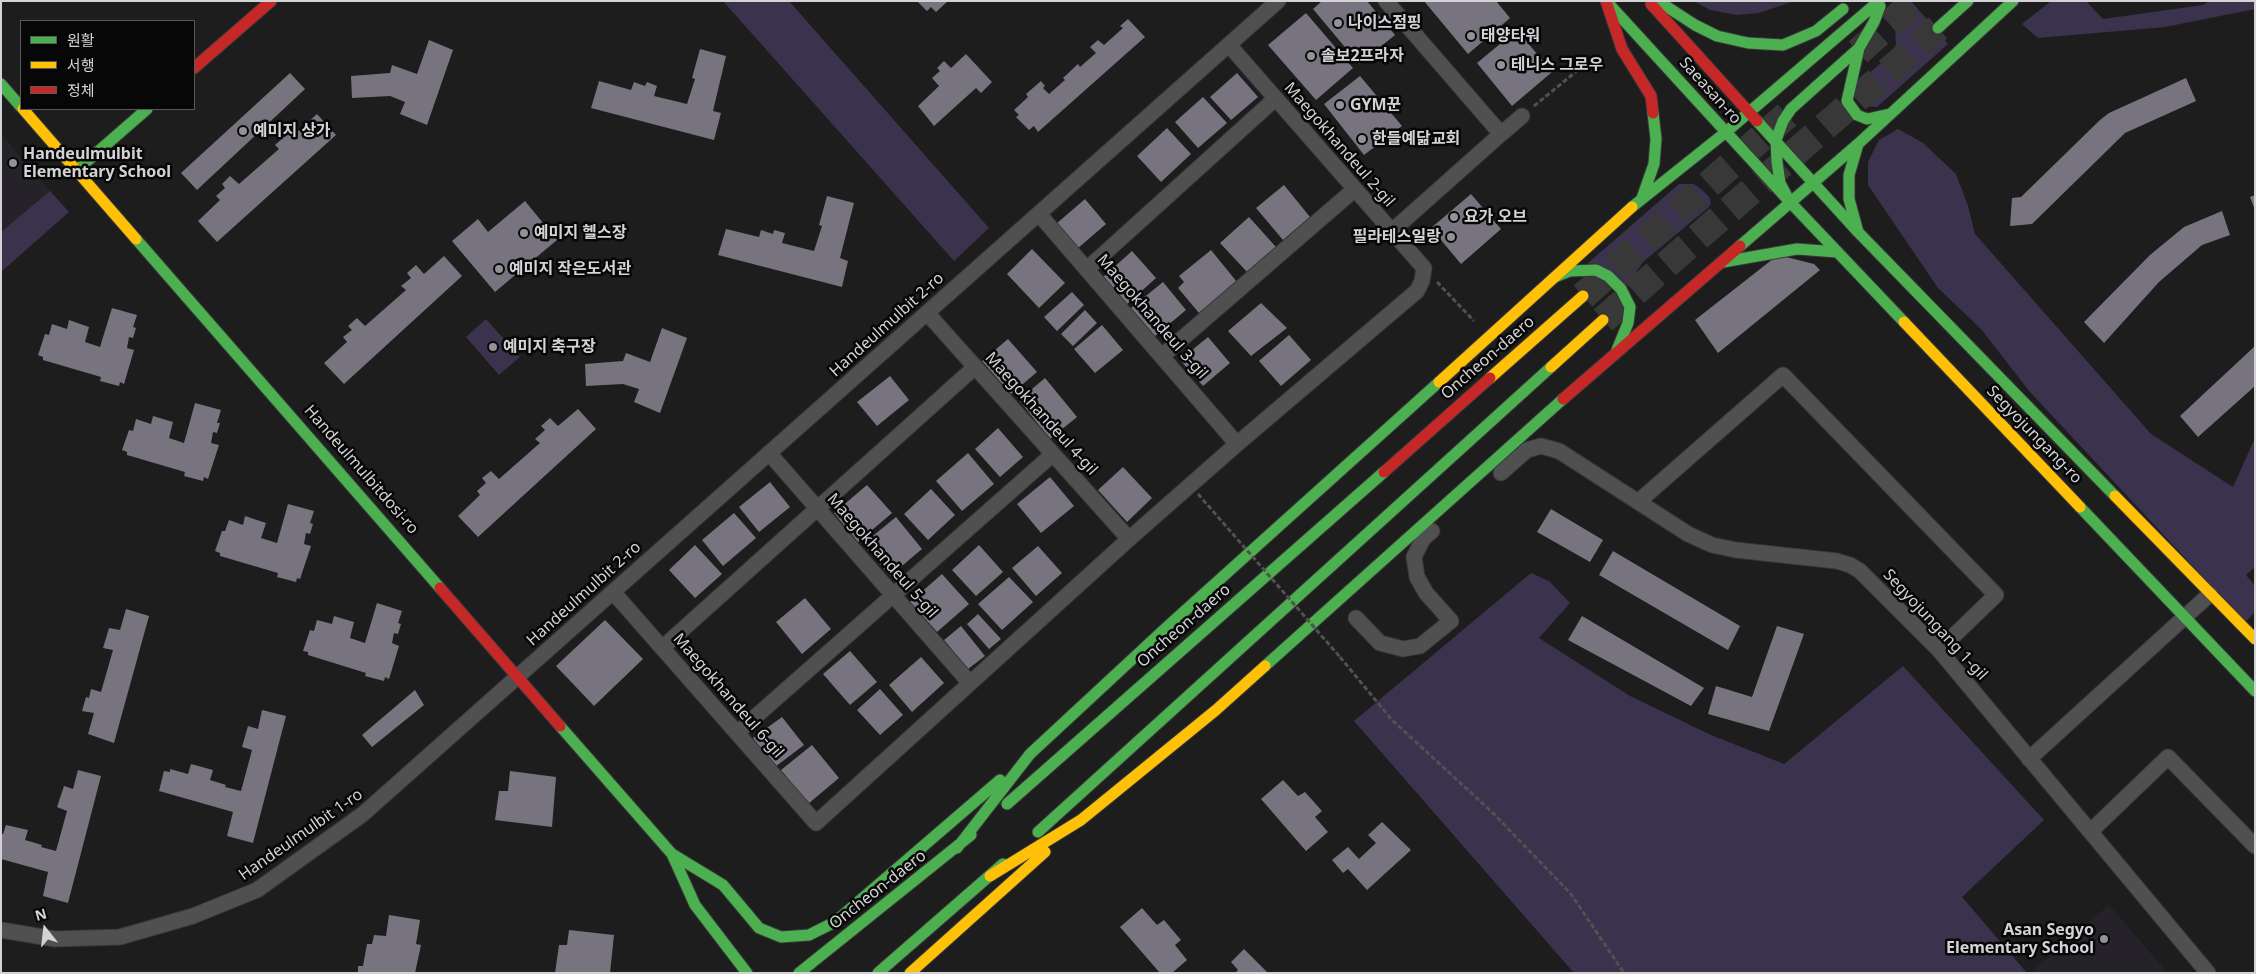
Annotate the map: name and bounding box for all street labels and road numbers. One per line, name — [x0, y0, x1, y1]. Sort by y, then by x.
street label: Saeasan-ro — [1675, 54, 1745, 128]
street label: Maegokhandeul 2-gil — [1280, 79, 1398, 211]
street label: Maegokhandeul 3-gil — [1093, 251, 1211, 383]
street label: Handeulmulbit 2-ro — [826, 269, 948, 381]
street label: Oncheon-daero — [1437, 312, 1539, 404]
street label: Maegokhandeul 4-gil — [981, 349, 1101, 479]
street label: Segyojungang-ro — [1982, 382, 2086, 488]
street label: Handeulmulbitdosi-ro — [300, 402, 422, 538]
street label: Maegokhandeul 5-gil — [823, 490, 941, 622]
street label: Handeulmulbit 2-ro — [523, 538, 645, 650]
street label: Segyojungang 1-gil — [1879, 566, 1991, 684]
street label: Oncheon-daero — [1133, 580, 1235, 672]
street label: Maegokhandeul 6-gil — [669, 630, 787, 762]
street label: Handeulmulbit 1-ro — [235, 785, 367, 885]
street label: Oncheon-daero — [826, 846, 930, 934]

